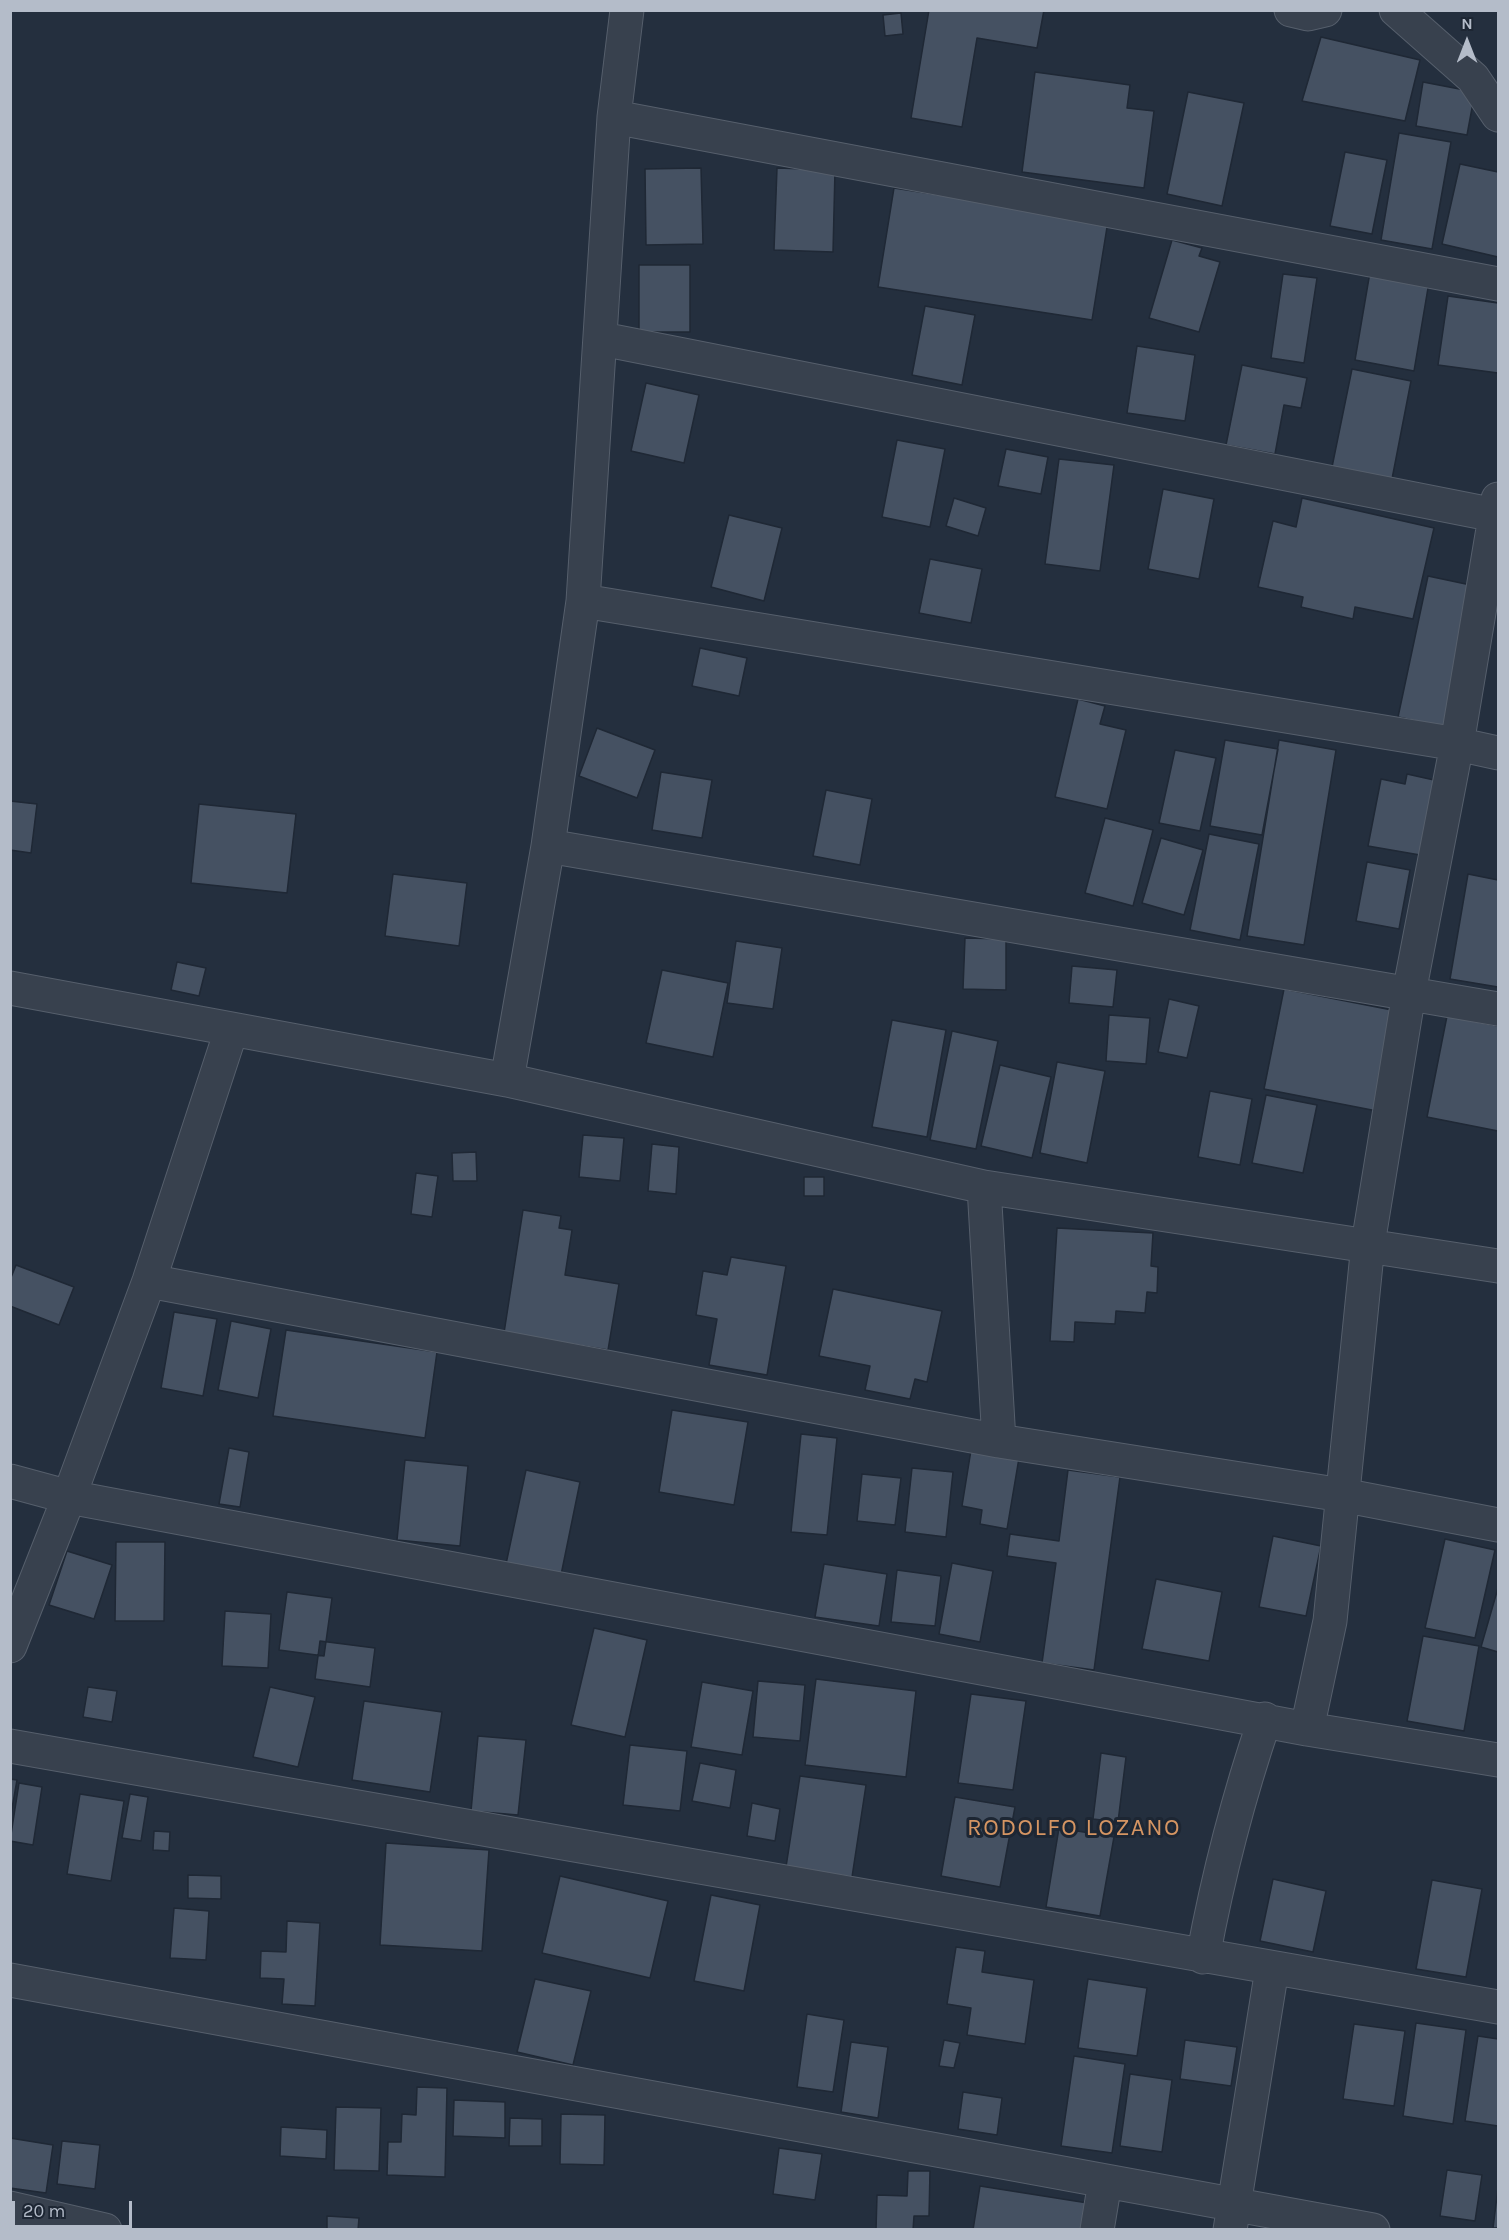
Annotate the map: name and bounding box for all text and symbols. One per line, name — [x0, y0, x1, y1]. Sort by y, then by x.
north arrow — [1437, 12, 1497, 72]
text: N — [1461, 14, 1473, 33]
district label: RODOLFO LOZANO — [967, 1814, 1181, 1842]
scale bar — [15, 2189, 135, 2227]
text: 20 m — [23, 2200, 65, 2222]

